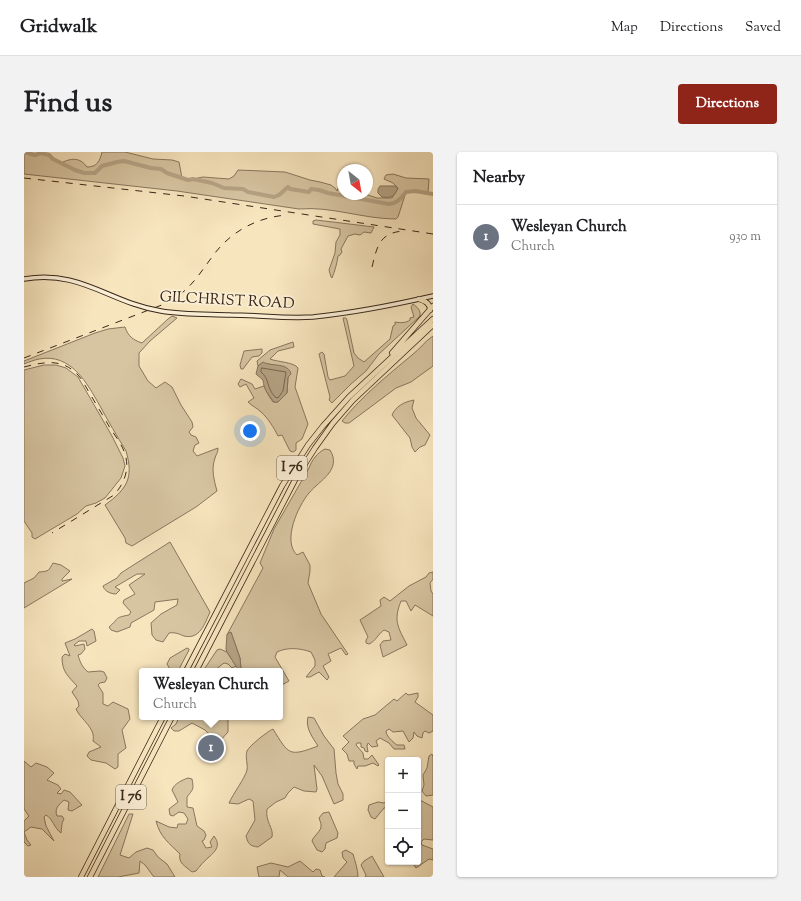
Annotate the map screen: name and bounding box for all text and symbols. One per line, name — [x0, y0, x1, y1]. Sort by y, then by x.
text: Gridwalk — [20, 14, 97, 41]
text: Map — [611, 18, 638, 38]
text: Directions — [660, 18, 723, 38]
text: Saved — [745, 18, 781, 38]
text: Find us — [24, 84, 112, 124]
button: Directions — [678, 84, 777, 124]
north arrow — [337, 164, 373, 200]
text: Nearby — [473, 166, 525, 190]
text: Wesleyan Church — [511, 217, 627, 238]
text: 1 — [484, 228, 488, 246]
text: 930 m — [729, 228, 761, 246]
text: Church — [511, 238, 555, 256]
street label: GILCHRIST ROAD — [159, 287, 295, 315]
your location — [240, 421, 260, 441]
road number: I 76 — [277, 456, 307, 480]
popup — [139, 668, 283, 720]
text: Wesleyan Church — [153, 675, 269, 696]
text: Church — [153, 696, 197, 714]
pin: 1 — [198, 733, 224, 763]
map controls — [385, 757, 421, 865]
button: + — [385, 757, 421, 793]
road number: I 76 — [116, 785, 146, 809]
button: − — [385, 793, 421, 829]
button: locate — [385, 829, 421, 865]

